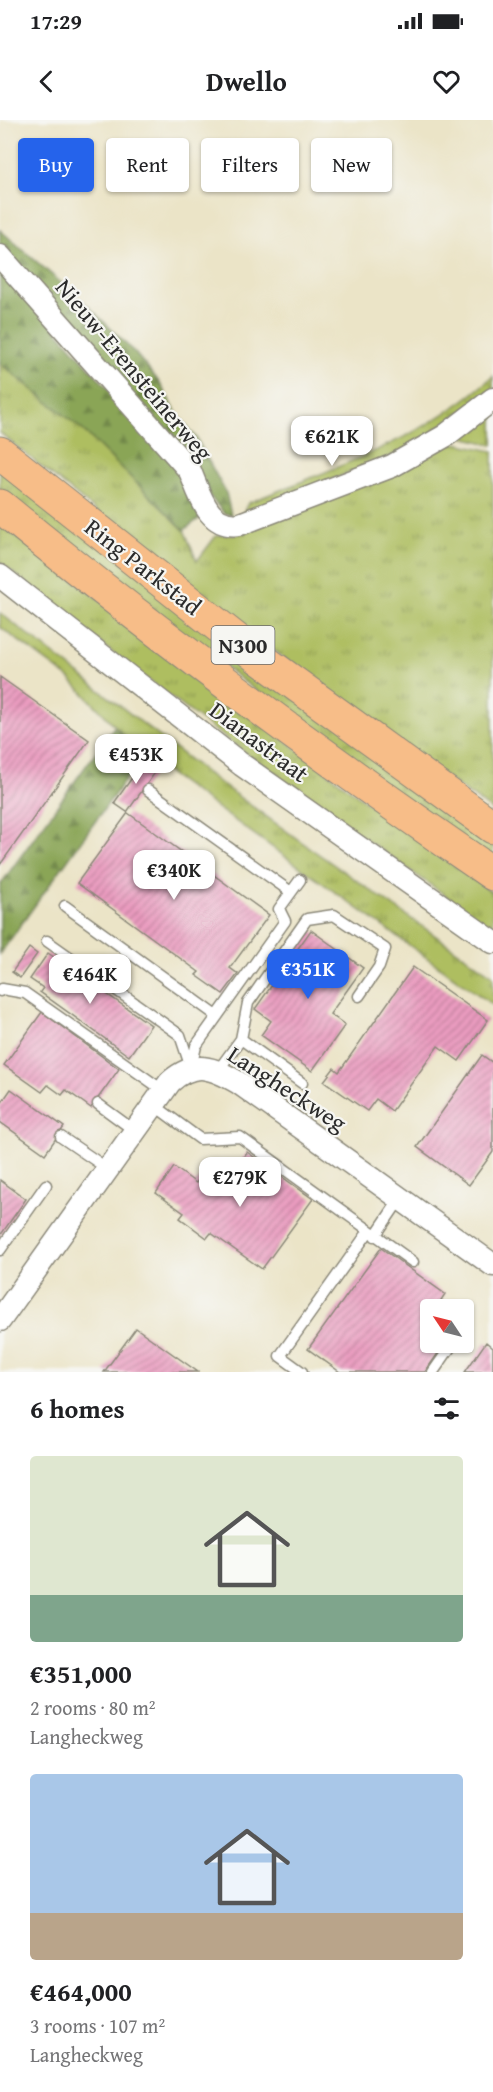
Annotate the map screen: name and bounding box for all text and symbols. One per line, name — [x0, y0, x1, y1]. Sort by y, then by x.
text: 17:29 — [30, 5, 82, 37]
text: Dwello — [206, 61, 287, 101]
icon: back — [30, 65, 63, 98]
icon: heart — [430, 65, 463, 98]
chip: Buy — [18, 138, 94, 192]
chip: Rent — [106, 138, 189, 192]
chip: Filters — [201, 138, 299, 192]
chip: New — [311, 138, 392, 192]
street label: Nieuw-Erensteinerweg — [47, 271, 221, 469]
pin: €621K — [290, 416, 374, 467]
text: €621K — [305, 421, 359, 450]
street label: Ring Parkstad — [77, 510, 209, 624]
road number: N300 — [212, 626, 274, 664]
street label: Dianastraat — [202, 693, 317, 791]
pin: €453K — [94, 734, 178, 785]
text: €453K — [109, 739, 163, 768]
pin: €340K — [132, 850, 216, 901]
text: €340K — [147, 855, 201, 884]
pin: €351K — [266, 949, 350, 1000]
pin: €464K — [48, 954, 132, 1005]
text: €351K — [281, 954, 335, 983]
text: €464K — [63, 959, 117, 988]
street label: Langheckweg — [221, 1037, 354, 1140]
pin: €279K — [198, 1157, 282, 1208]
text: €279K — [213, 1162, 267, 1191]
north arrow — [420, 1299, 474, 1353]
map controls — [420, 1299, 474, 1353]
text: 6 homes — [30, 1389, 125, 1428]
icon: filters — [430, 1392, 463, 1425]
icon: home — [193, 1495, 301, 1603]
text: €351,000 — [30, 1654, 132, 1693]
text: 2 rooms · 80 m² — [30, 1693, 156, 1722]
text: Langheckweg — [30, 1722, 143, 1751]
icon: home — [193, 1813, 301, 1921]
text: €464,000 — [30, 1972, 132, 2011]
text: 3 rooms · 107 m² — [30, 2011, 165, 2040]
text: Langheckweg — [30, 2040, 143, 2069]

